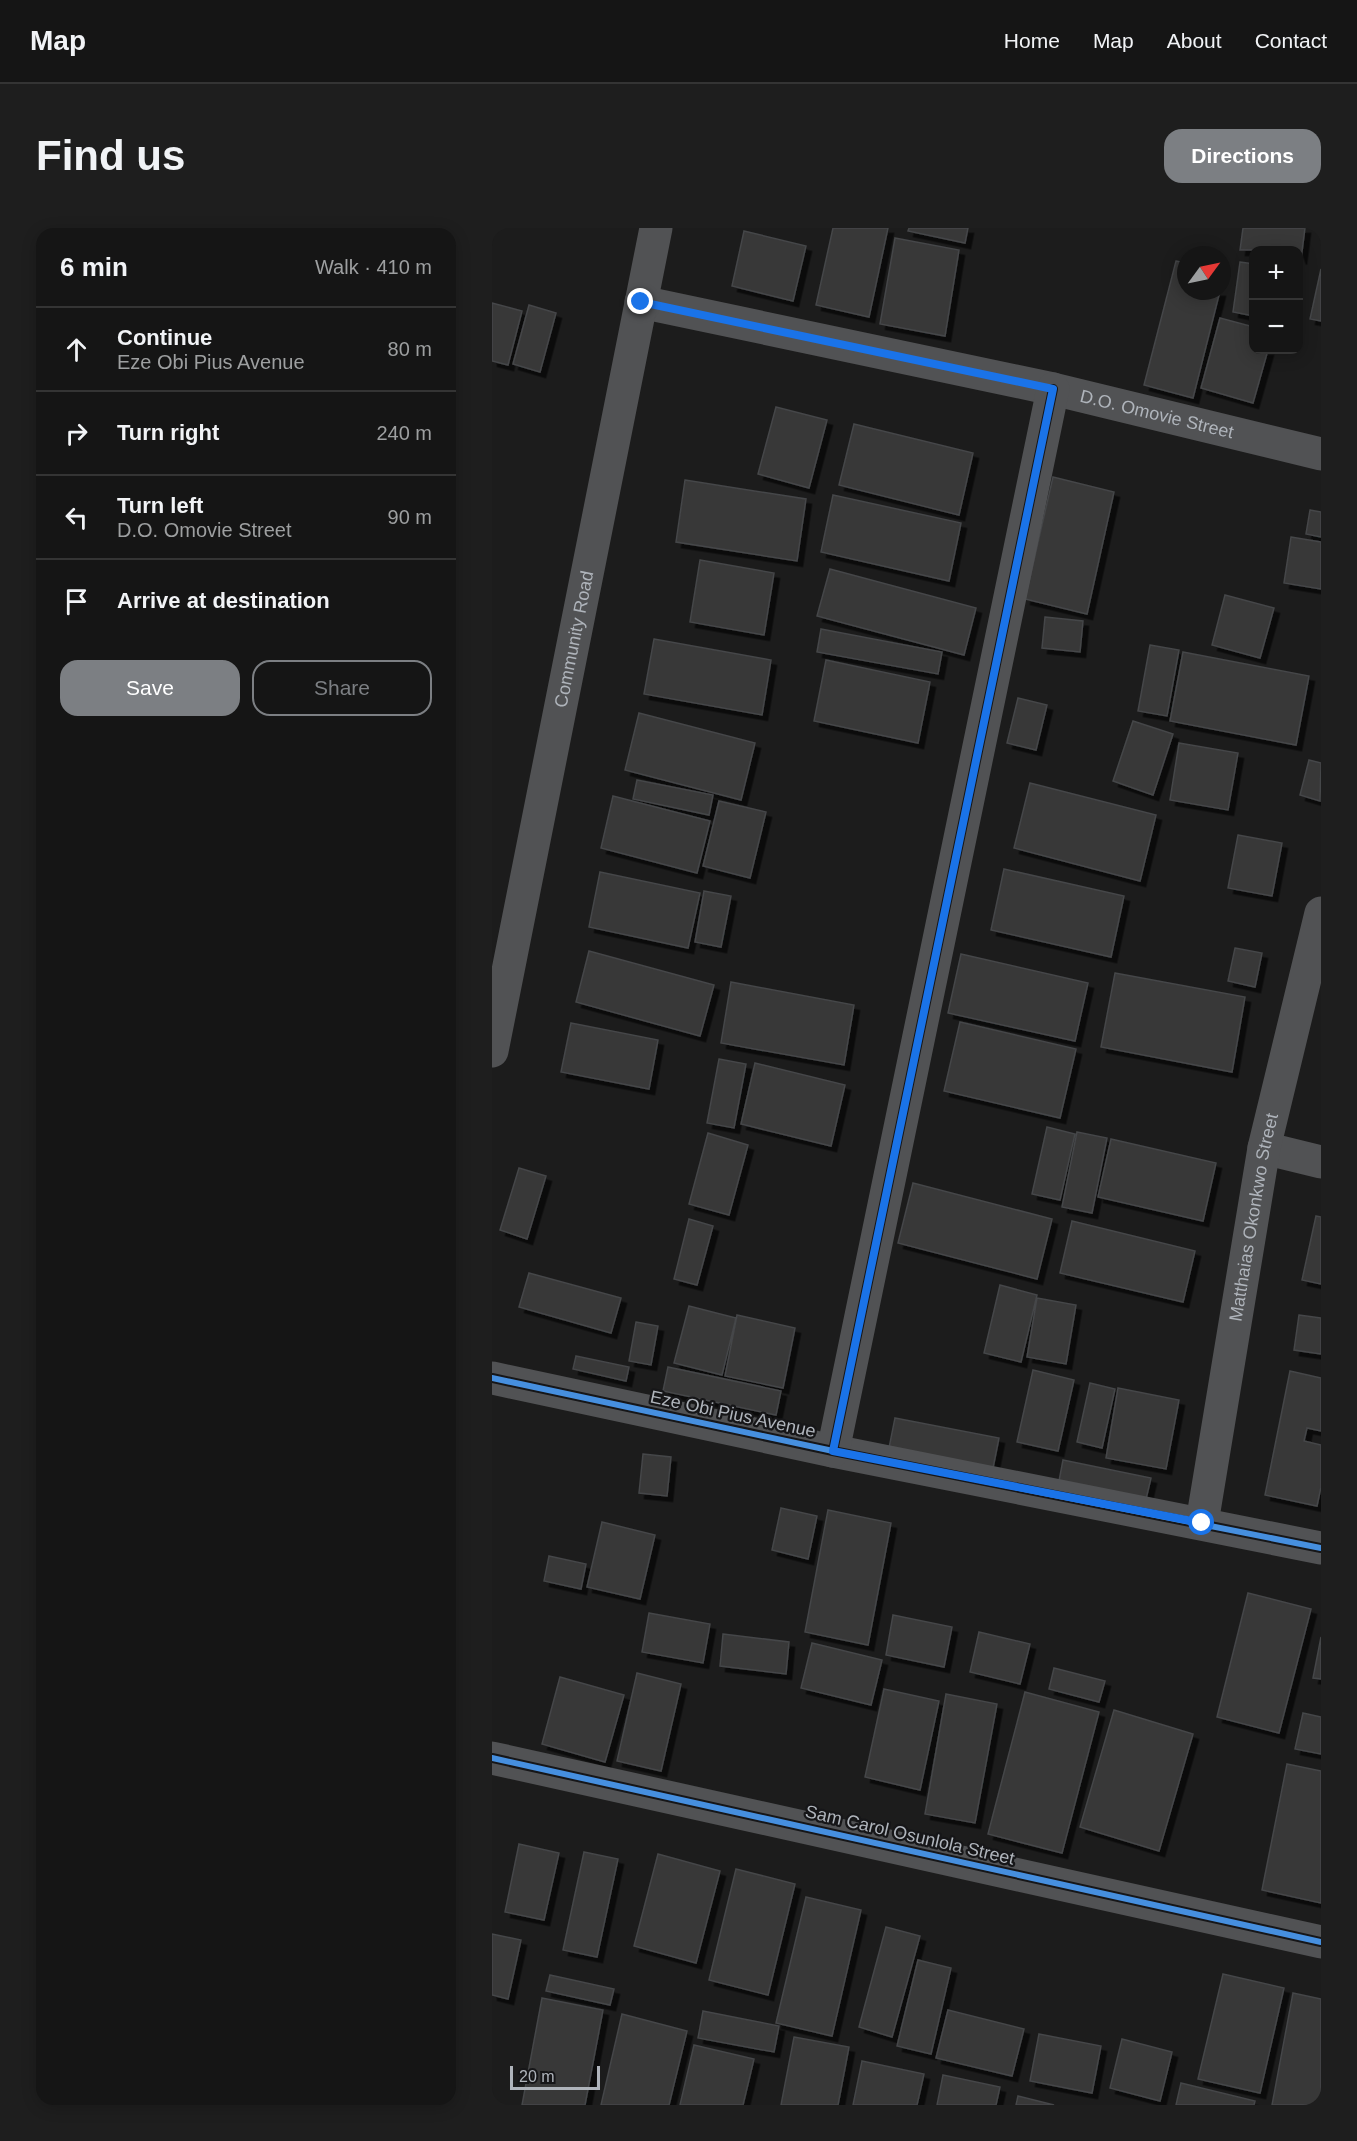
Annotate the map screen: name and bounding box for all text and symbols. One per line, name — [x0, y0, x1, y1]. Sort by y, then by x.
text: Map — [30, 25, 86, 56]
text: Home — [1004, 29, 1060, 52]
text: Map — [1093, 29, 1134, 52]
text: About — [1167, 29, 1222, 52]
text: Contact — [1255, 29, 1327, 52]
button: Directions — [1164, 129, 1321, 183]
text: Find us — [36, 132, 185, 179]
north arrow — [1177, 246, 1231, 300]
map controls — [1249, 246, 1303, 354]
button: + — [1249, 246, 1303, 300]
text: 6 min — [60, 252, 128, 282]
text: Walk · 410 m — [315, 256, 432, 278]
route end — [627, 288, 653, 314]
button: − — [1249, 300, 1303, 354]
text: Continue — [117, 325, 212, 350]
icon: ahead — [60, 333, 93, 366]
text: 80 m — [388, 338, 432, 360]
text: Eze Obi Pius Avenue — [117, 351, 305, 373]
street label: D.O. Omovie Street — [1078, 386, 1236, 442]
icon: right — [60, 417, 93, 450]
text: Turn right — [117, 420, 219, 445]
text: 240 m — [376, 422, 432, 444]
text: Turn left — [117, 493, 203, 518]
icon: left — [60, 501, 93, 534]
text: 90 m — [388, 506, 432, 528]
text: D.O. Omovie Street — [117, 519, 292, 541]
street label: Community Road — [551, 569, 597, 709]
icon: arrive — [60, 585, 93, 618]
text: Arrive at destination — [117, 588, 330, 613]
button: Save — [60, 660, 240, 716]
button: Share — [252, 660, 432, 716]
street label: Matthaias Okonkwo Street — [1225, 1111, 1282, 1323]
street label: Eze Obi Pius Avenue — [648, 1387, 818, 1441]
route start — [1188, 1509, 1214, 1535]
street label: Sam Carol Osunlola Street — [803, 1801, 1017, 1869]
scale bar — [510, 2063, 600, 2090]
text: 20 m — [519, 2068, 555, 2085]

